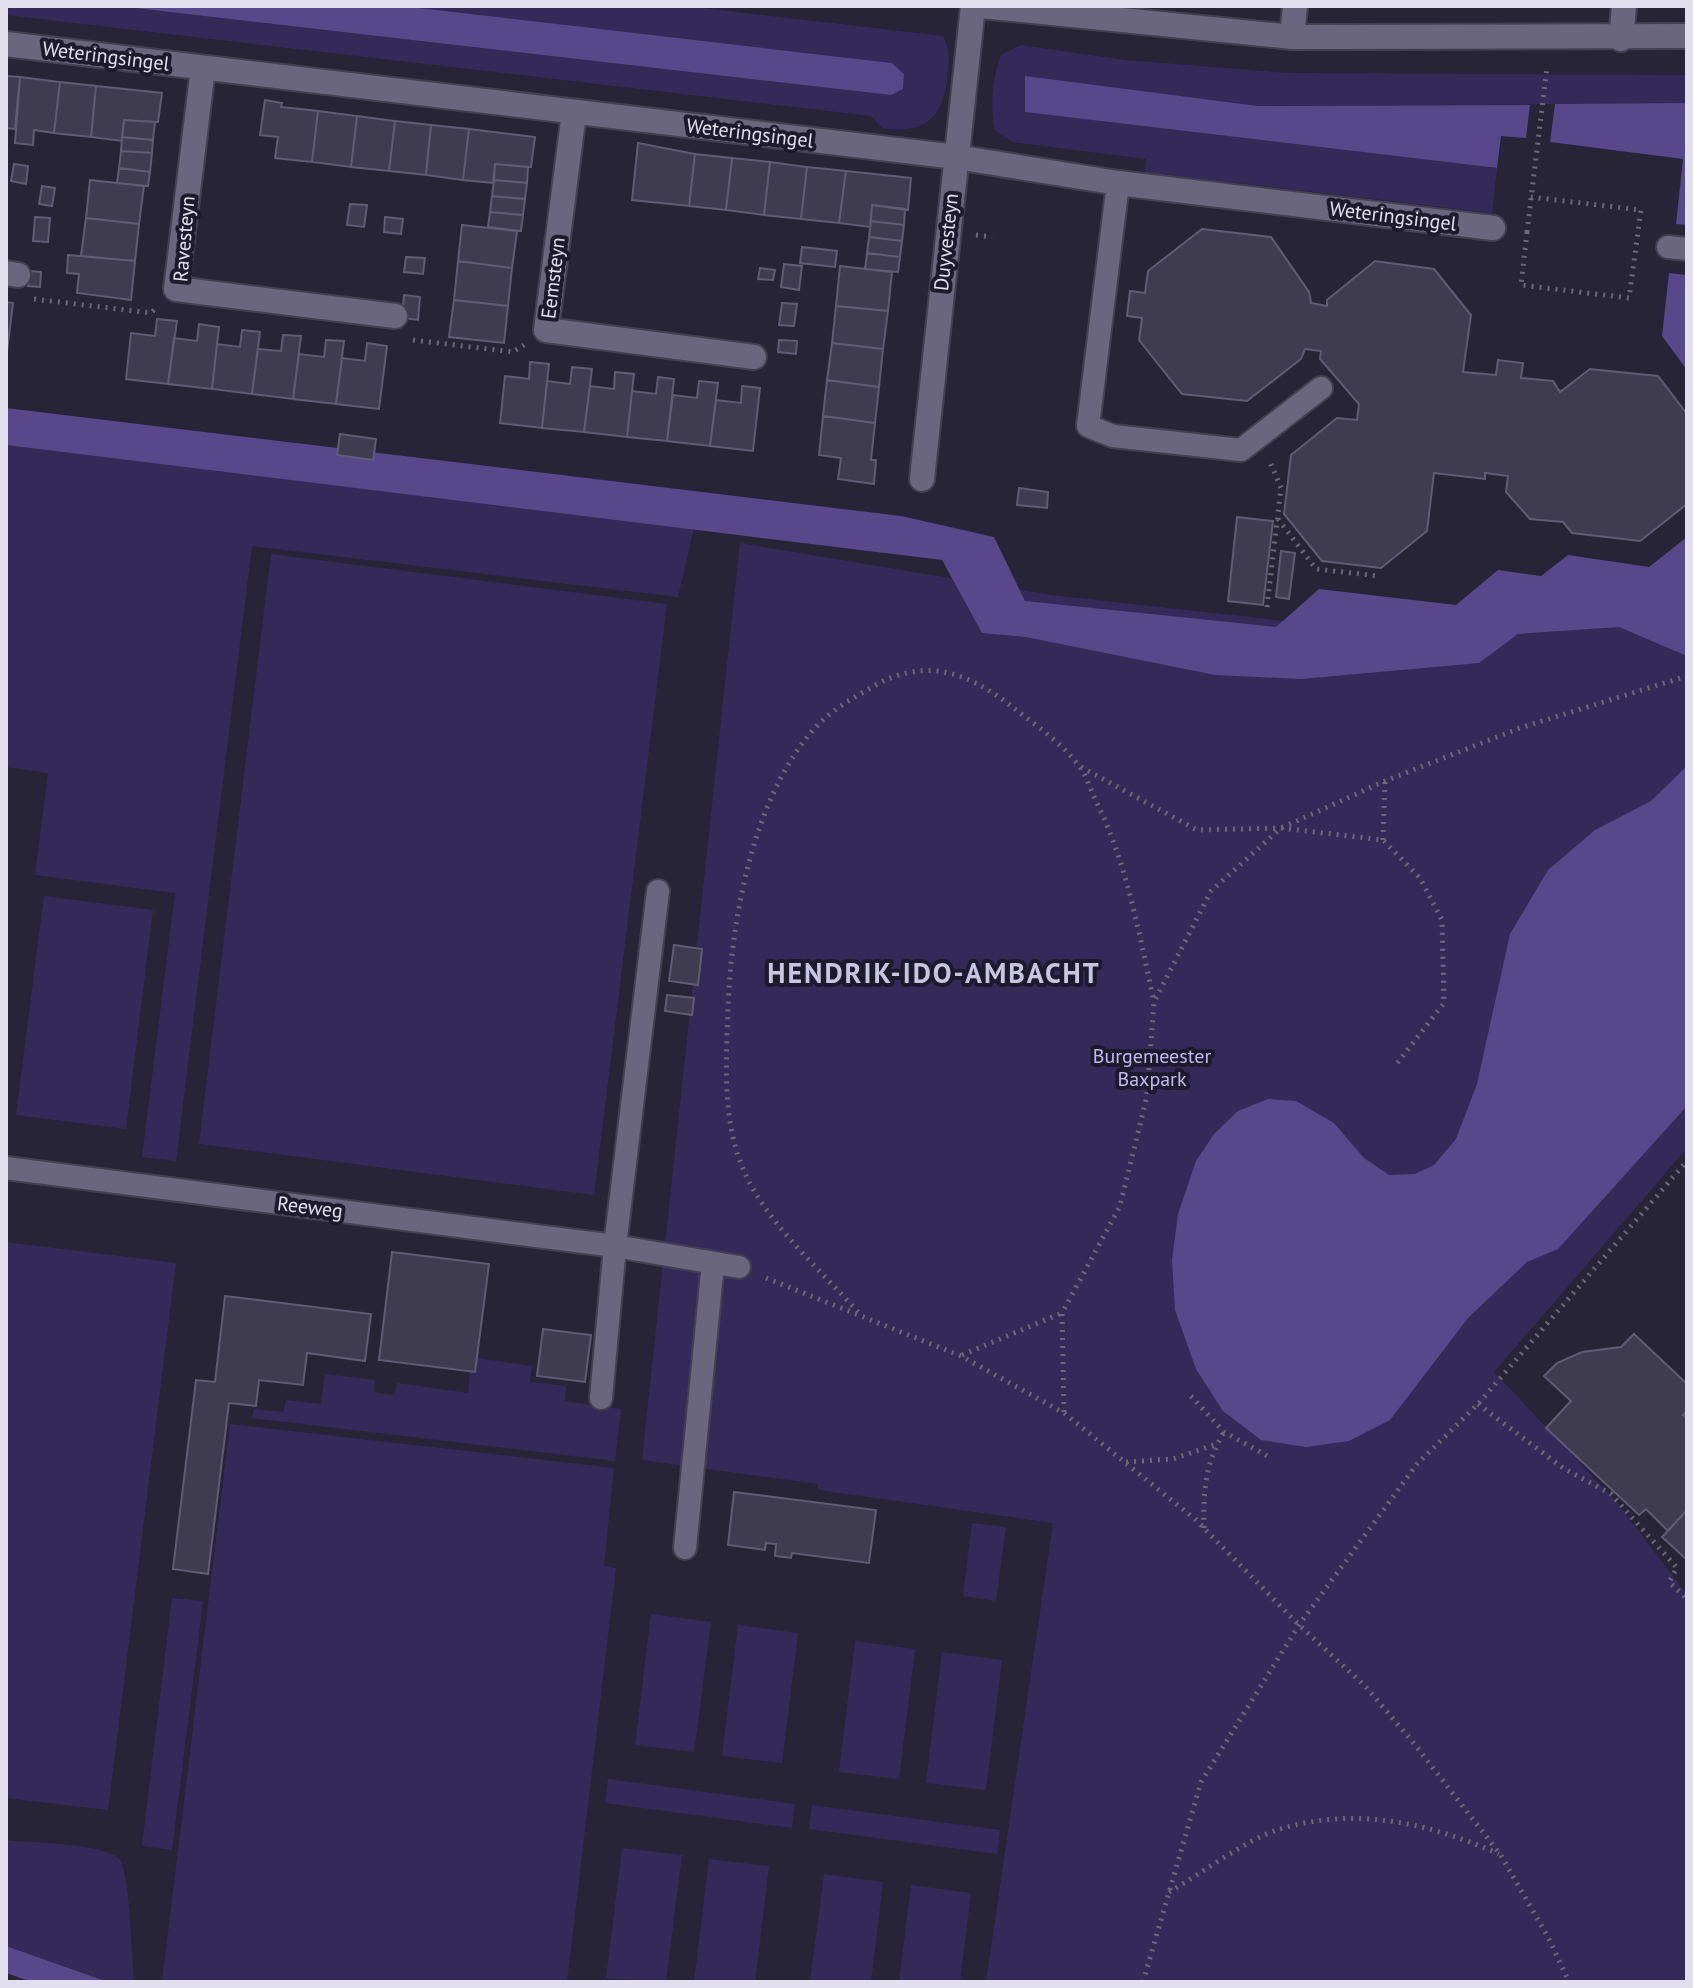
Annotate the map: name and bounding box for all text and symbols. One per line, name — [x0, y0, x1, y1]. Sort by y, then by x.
street label: Weteringsingel — [41, 35, 171, 77]
street label: Weteringsingel — [685, 112, 815, 154]
street label: Duyvesteyn — [928, 192, 964, 292]
street label: Ravesteyn — [167, 195, 201, 283]
street label: Weteringsingel — [1328, 195, 1458, 237]
street label: Eemsteyn — [535, 236, 571, 320]
district label: HENDRIK-IDO-AMBACHT — [767, 954, 1101, 991]
park label: Burgemeester Baxpark — [1093, 1043, 1211, 1092]
street label: Reeweg — [276, 1190, 344, 1224]

